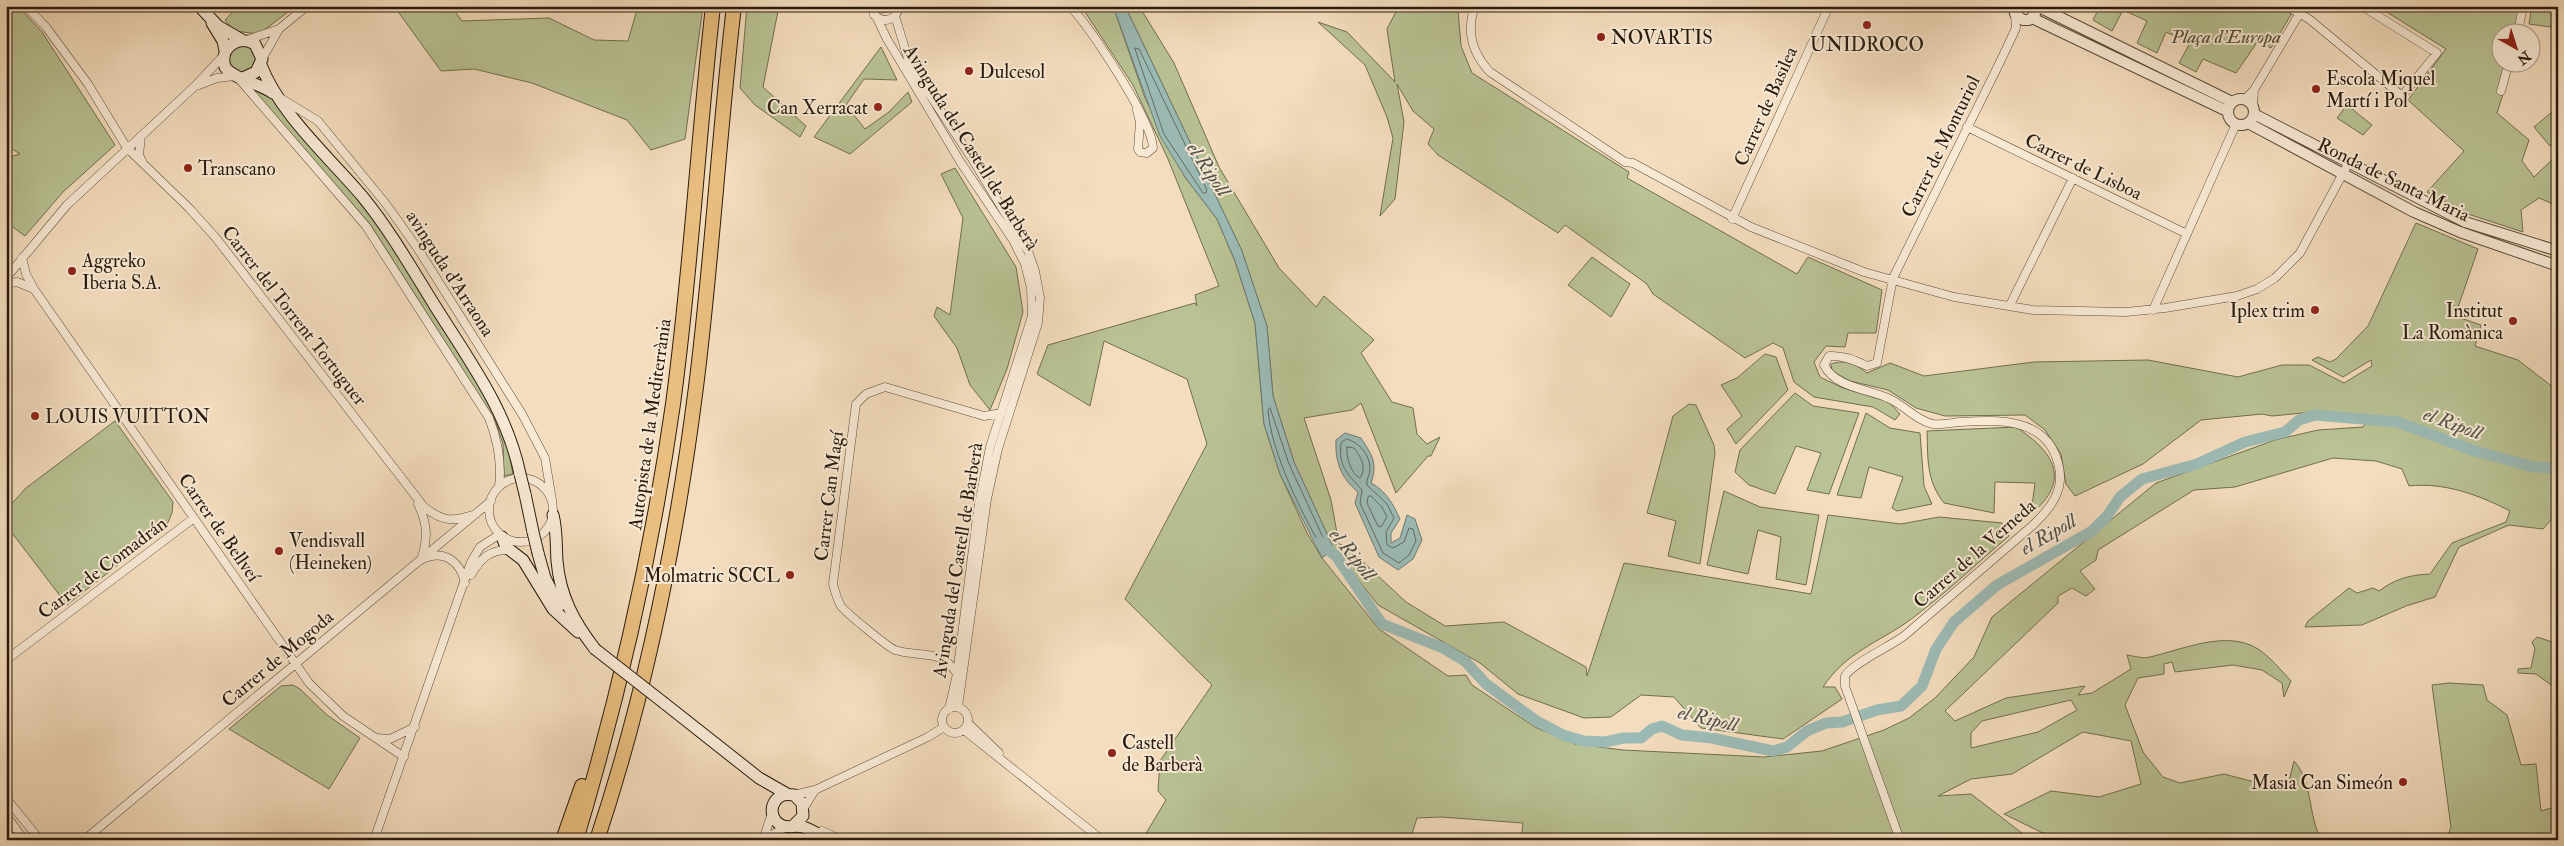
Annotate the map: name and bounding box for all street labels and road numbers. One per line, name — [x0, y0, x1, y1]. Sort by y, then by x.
street label: Avinguda del Castell de Barberà — [897, 39, 1045, 255]
street label: Carrer de Basilea — [1729, 43, 1803, 170]
street label: Carrer de Monturiol — [1896, 71, 1986, 221]
street label: Carrer de Lisboa — [2021, 128, 2146, 206]
street label: Ronda de Santa Maria — [2313, 133, 2474, 227]
street label: avinguda d'Arraona — [401, 206, 500, 341]
street label: Carrer del Torrent Tortuguer — [216, 221, 372, 410]
street label: Autopista de la Mediterrània — [623, 317, 678, 532]
street label: Carrer Can Magí — [809, 428, 849, 562]
street label: Avinguda del Castell de Barberà — [927, 441, 988, 681]
street label: Carrer de Bellveí — [173, 469, 267, 588]
street label: Carrer de la Verneda — [1908, 494, 2041, 614]
street label: Carrer de Comadrán — [33, 511, 172, 624]
street label: Carrer de Mogoda — [217, 605, 339, 713]

